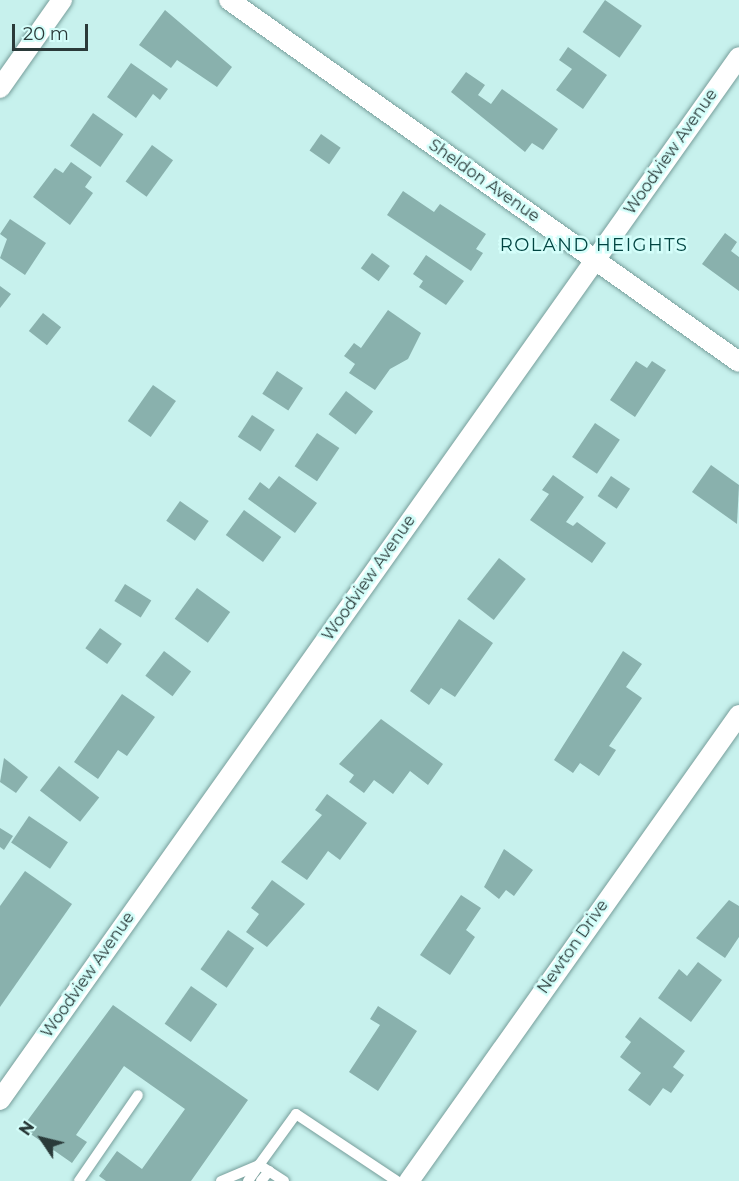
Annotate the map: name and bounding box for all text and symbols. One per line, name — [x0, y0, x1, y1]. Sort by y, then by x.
scale bar — [15, 12, 92, 50]
text: 20 m — [23, 23, 69, 45]
street label: Woodview Avenue — [620, 85, 722, 219]
street label: Sheldon Avenue — [425, 136, 543, 226]
district label: ROLAND HEIGHTS — [500, 234, 688, 256]
street label: Woodview Avenue — [318, 511, 420, 645]
street label: Newton Drive — [534, 897, 612, 997]
street label: Woodview Avenue — [37, 908, 139, 1042]
north arrow — [12, 1109, 72, 1169]
text: N — [15, 1118, 38, 1139]

